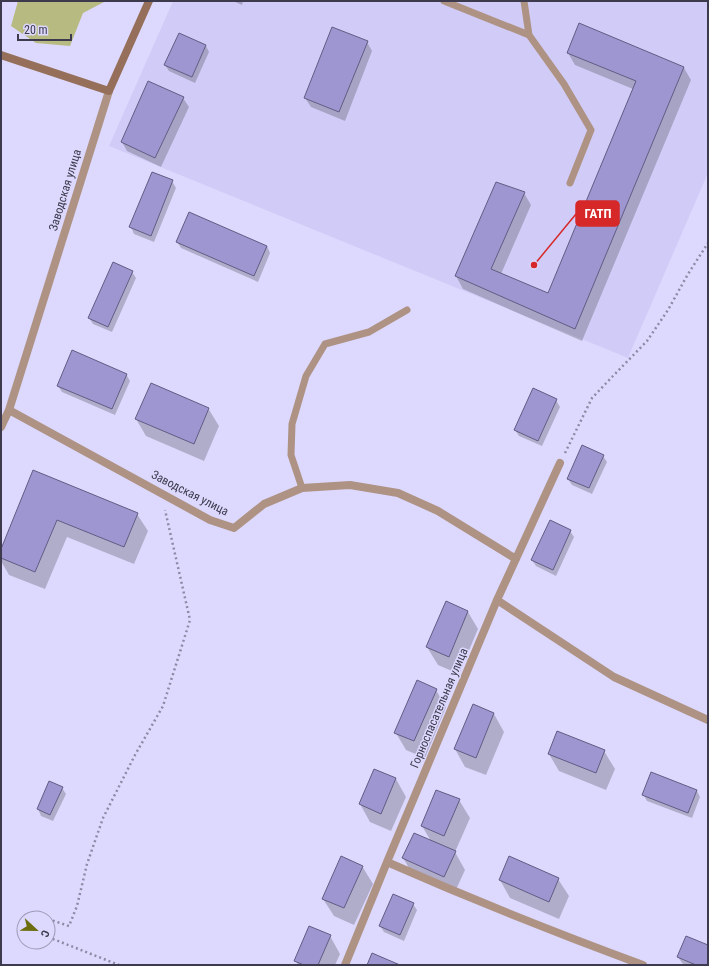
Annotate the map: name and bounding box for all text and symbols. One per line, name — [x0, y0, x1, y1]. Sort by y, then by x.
scale bar — [18, 16, 71, 42]
text: 20 m — [24, 23, 48, 37]
street label: Заводская улица — [46, 147, 84, 233]
callout: ГАТП — [576, 201, 619, 226]
text: ГАТП — [584, 206, 612, 221]
street label: Заводская улица — [149, 468, 231, 519]
street label: Горноспасательная улица — [407, 646, 471, 770]
north arrow — [16, 910, 56, 950]
text: С — [38, 928, 52, 939]

